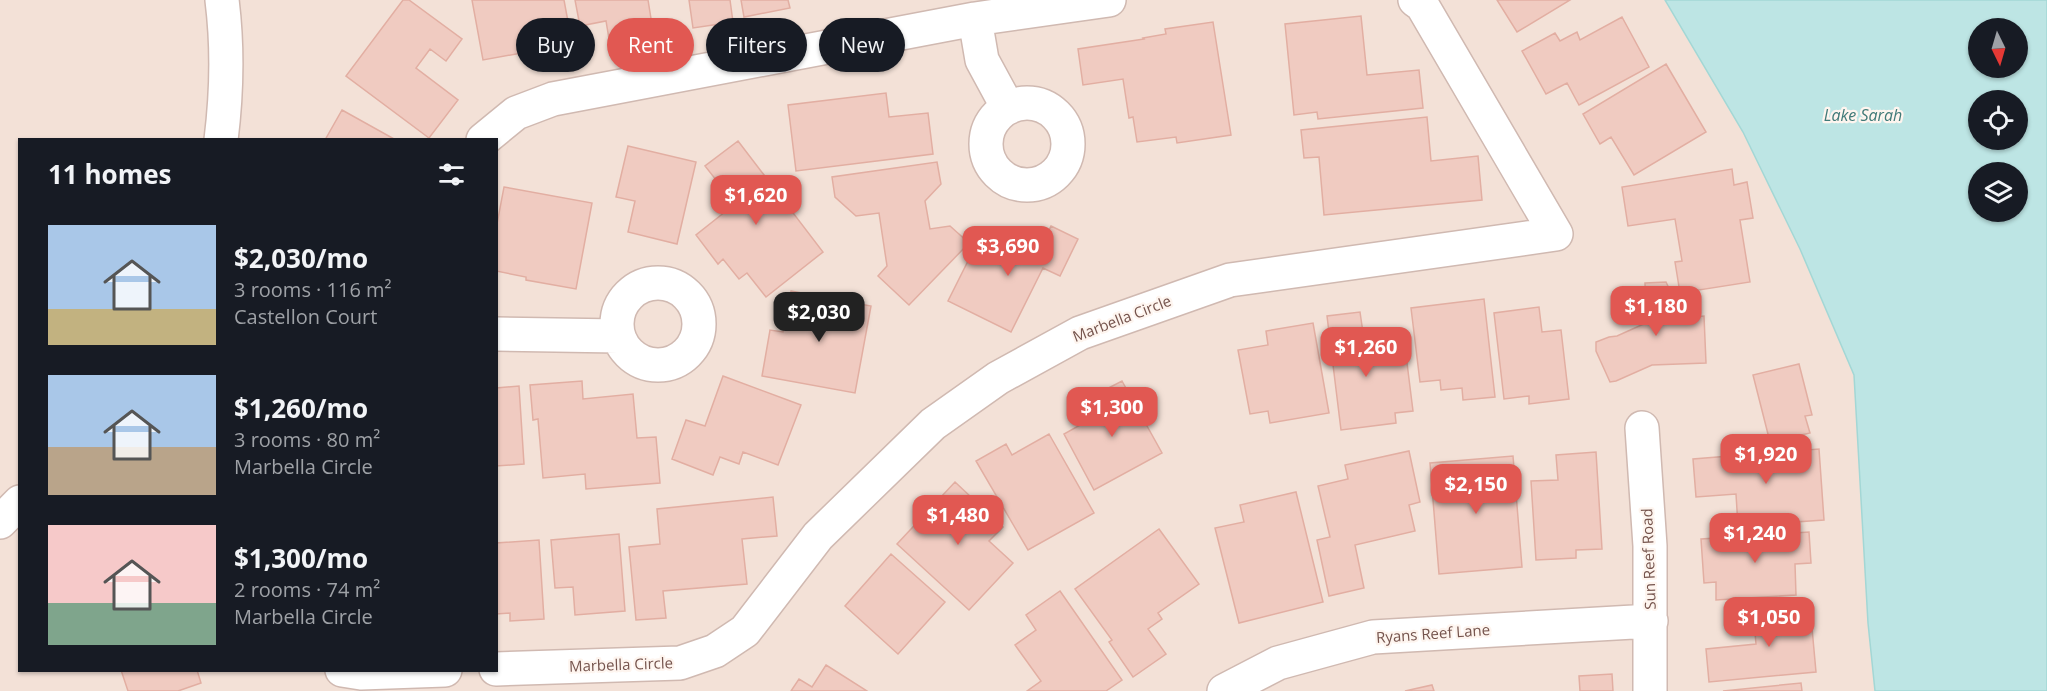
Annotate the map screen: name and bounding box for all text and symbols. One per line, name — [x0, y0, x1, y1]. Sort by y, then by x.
chip: Buy — [516, 18, 595, 72]
chip: Rent — [607, 18, 694, 72]
chip: Filters — [706, 18, 807, 72]
chip: New — [819, 18, 905, 72]
north arrow — [1968, 18, 2028, 78]
map controls — [1968, 18, 2028, 222]
button: locate — [1968, 90, 2028, 150]
water label: Lake Sarah — [1824, 104, 1902, 126]
text: 11 homes — [48, 156, 172, 192]
icon: filters — [435, 158, 468, 191]
button: layers — [1968, 162, 2028, 222]
pin: $1,620 — [707, 175, 805, 226]
text: $1,620 — [725, 181, 787, 208]
pin: $3,690 — [959, 226, 1057, 277]
text: $3,690 — [977, 232, 1039, 259]
text: $2,030/mo — [234, 240, 368, 276]
icon: home — [96, 249, 168, 321]
text: 3 rooms · 116 m² — [234, 276, 392, 303]
pin: $1,180 — [1607, 286, 1705, 337]
street label: Marbella Circle — [1069, 290, 1174, 346]
pin: $2,030 — [770, 292, 868, 343]
text: $1,180 — [1625, 292, 1687, 319]
text: $2,030 — [788, 298, 850, 325]
text: Castellon Court — [234, 303, 377, 330]
pin: $1,260 — [1317, 327, 1415, 378]
text: $1,260 — [1335, 333, 1397, 360]
pin: $1,300 — [1063, 387, 1161, 438]
text: $1,260/mo — [234, 390, 368, 426]
text: $1,300 — [1081, 393, 1143, 420]
icon: home — [96, 399, 168, 471]
text: 3 rooms · 80 m² — [234, 426, 380, 453]
pin: $1,920 — [1717, 434, 1815, 485]
text: $1,920 — [1735, 440, 1797, 467]
text: Marbella Circle — [234, 453, 373, 480]
pin: $2,150 — [1427, 464, 1525, 515]
text: $2,150 — [1445, 470, 1507, 497]
pin: $1,480 — [909, 495, 1007, 546]
text: $1,480 — [927, 501, 989, 528]
street label: Sun Reef Road — [1636, 508, 1660, 610]
pin: $1,240 — [1706, 513, 1804, 564]
text: $1,240 — [1724, 519, 1786, 546]
text: $1,300/mo — [234, 540, 368, 576]
icon: home — [96, 549, 168, 621]
text: 2 rooms · 74 m² — [234, 576, 380, 603]
pin: $1,050 — [1720, 597, 1818, 648]
text: Marbella Circle — [234, 603, 373, 630]
text: $1,050 — [1738, 603, 1800, 630]
street label: Ryans Reef Lane — [1375, 619, 1491, 647]
street label: Marbella Circle — [569, 652, 673, 676]

